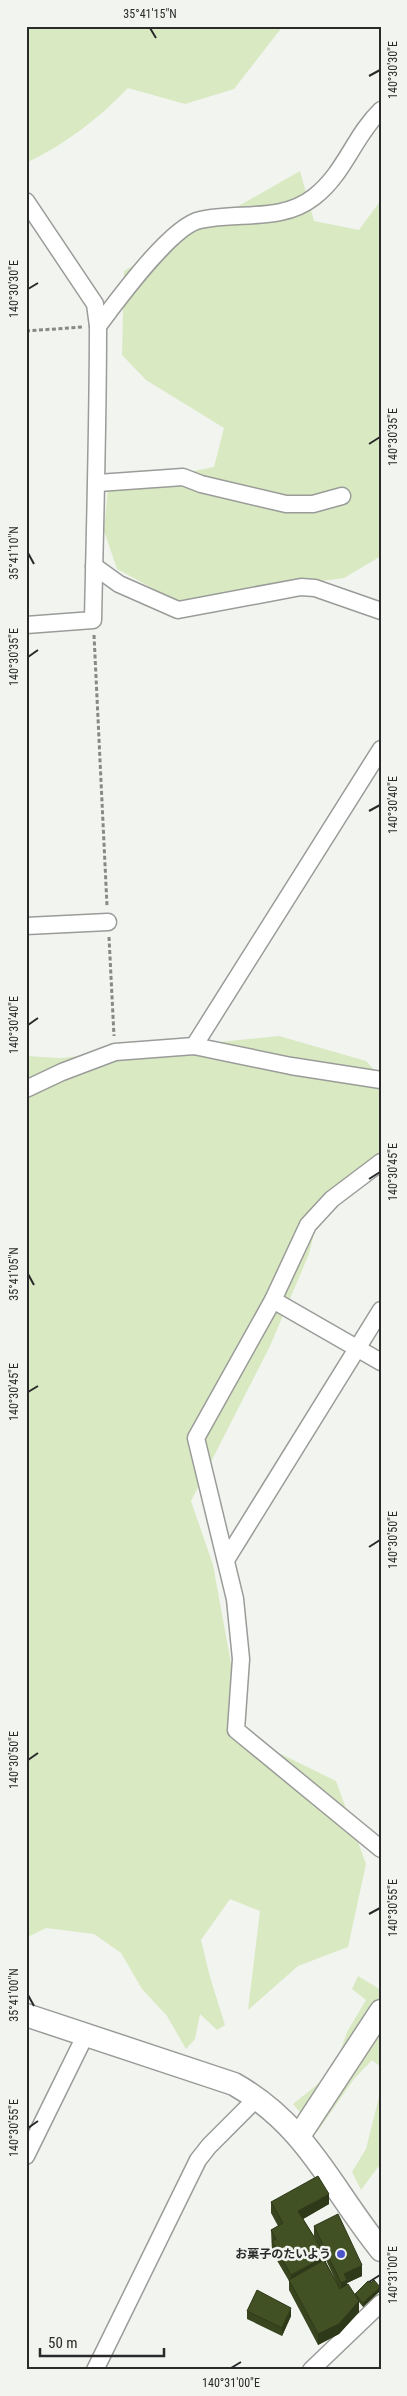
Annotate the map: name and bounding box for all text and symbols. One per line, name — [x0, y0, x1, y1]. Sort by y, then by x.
text: 35°41'15"N — [123, 7, 177, 21]
text: 140°30'30"E — [386, 41, 400, 99]
text: 140°30'30"E — [7, 260, 21, 318]
text: 140°30'35"E — [386, 408, 400, 466]
text: 35°41'10"N — [7, 526, 21, 580]
text: 140°30'35"E — [7, 628, 21, 686]
text: 140°30'40"E — [386, 776, 400, 834]
text: 140°30'40"E — [7, 996, 21, 1054]
text: 140°30'45"E — [386, 1143, 400, 1201]
text: 35°41'05"N — [7, 1247, 21, 1301]
text: 140°30'45"E — [7, 1363, 21, 1421]
text: 140°30'50"E — [386, 1511, 400, 1569]
text: 140°30'50"E — [7, 1731, 21, 1789]
text: 140°30'55"E — [386, 1879, 400, 1937]
text: 35°41'00"N — [7, 1968, 21, 2022]
text: 140°30'55"E — [7, 2099, 21, 2157]
text: 140°31'00"E — [386, 2246, 400, 2304]
place label: お菓子のたいよう — [235, 2247, 331, 2261]
marker: お菓子のたいよう — [335, 2248, 347, 2260]
scale bar — [40, 2326, 164, 2358]
text: 50 m — [48, 2334, 78, 2352]
text: 140°31'00"E — [202, 2376, 260, 2390]

